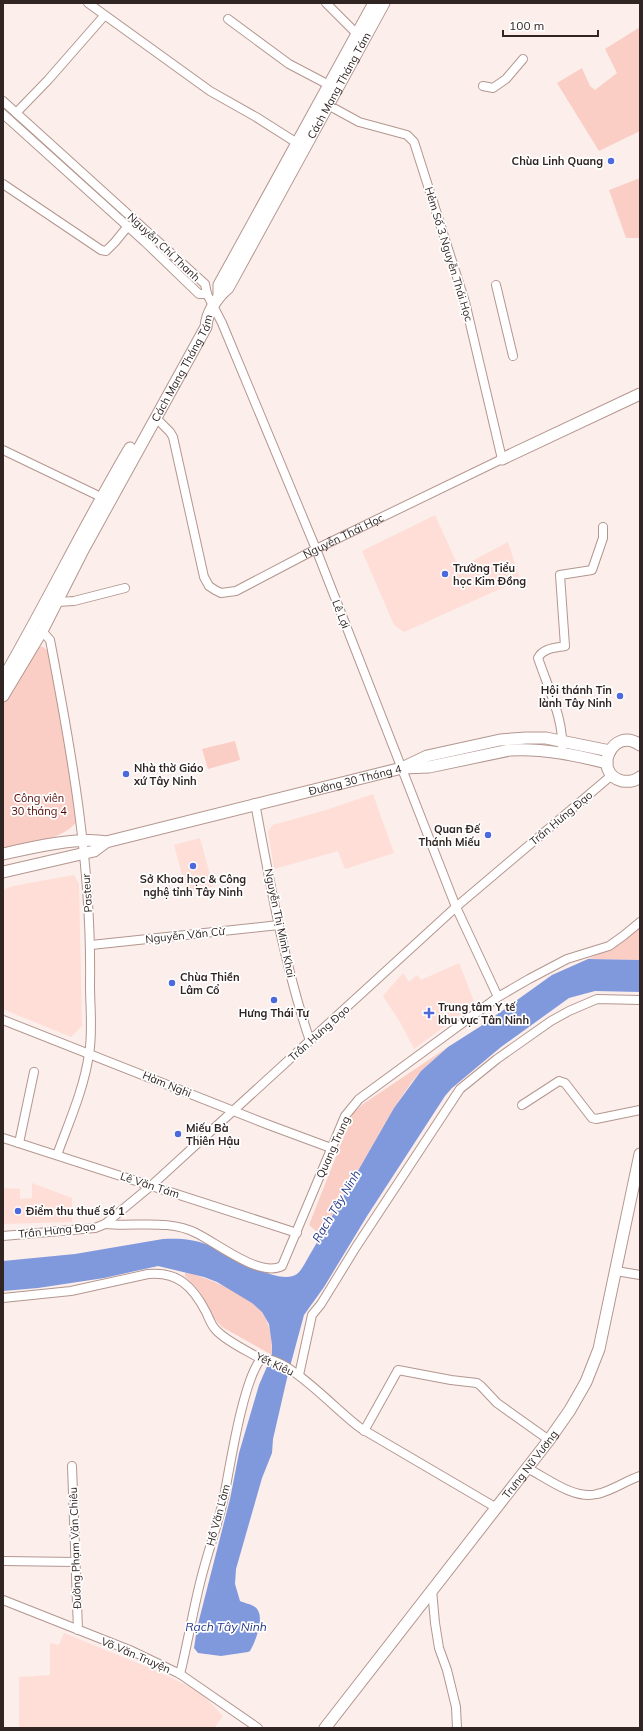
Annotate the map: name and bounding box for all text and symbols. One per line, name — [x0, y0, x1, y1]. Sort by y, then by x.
scale bar — [503, 12, 598, 38]
text: 100 m — [509, 18, 544, 33]
street label: Cách Mạng Tháng Tám — [304, 30, 374, 141]
place label: Chùa Linh Quang — [512, 154, 603, 168]
marker: Chùa Linh Quang — [606, 156, 616, 166]
street label: Hẻm Số 3 Nguyễn Thái Học — [422, 185, 476, 324]
street label: Nguyễn Chí Thanh — [125, 210, 203, 284]
street label: Cách Mạng Tháng Tám — [148, 313, 215, 424]
street label: Nguyễn Thái Học — [301, 510, 386, 562]
place label: Trường Tiểu học Kim Đồng — [453, 561, 526, 588]
marker: Trường Tiểu học Kim Đồng — [440, 569, 450, 579]
street label: Lê Lợi — [329, 598, 353, 630]
place label: Hội thánh Tin lành Tây Ninh — [539, 683, 612, 710]
marker: Hội thánh Tin lành Tây Ninh — [615, 691, 625, 701]
place label: Nhà thờ Giáo xứ Tây Ninh — [133, 761, 204, 788]
street label: Đường 30 Tháng 4 — [307, 761, 403, 798]
marker: Nhà thờ Giáo xứ Tây Ninh — [121, 769, 131, 779]
street label: Trần Hưng Đạo — [527, 788, 595, 848]
park label: Công viên 30 tháng 4 — [11, 791, 67, 818]
place label: Quan Đế Thánh Miếu — [418, 822, 481, 849]
marker: Quan Đế Thánh Miếu — [483, 830, 493, 840]
marker: Sở Khoa học & Công nghệ tỉnh Tây Ninh — [188, 861, 198, 871]
street label: Nguyễn Thị Minh Khai — [262, 867, 298, 979]
place label: Sở Khoa học & Công nghệ tỉnh Tây Ninh — [140, 872, 246, 899]
street label: Pasteur — [79, 873, 95, 913]
street label: Nguyễn Văn Cừ — [145, 924, 226, 946]
place label: Chùa Thiền Lâm Cổ — [180, 970, 240, 997]
marker: Chùa Thiền Lâm Cổ — [167, 978, 177, 988]
marker: Hưng Thái Tự — [269, 995, 279, 1005]
place label: Trung tâm Y tế khu vực Tân Ninh — [438, 1000, 529, 1027]
street label: Trần Hưng Đạo — [285, 1002, 353, 1064]
place label: Hưng Thái Tự — [239, 1006, 311, 1020]
marker: Trung tâm Y tế khu vực Tân Ninh — [423, 1007, 435, 1019]
street label: Hàm Nghi — [141, 1068, 193, 1100]
street label: Quang Trung — [313, 1114, 353, 1180]
place label: Miếu Bà Thiên Hậu — [186, 1121, 240, 1148]
marker: Miếu Bà Thiên Hậu — [173, 1129, 183, 1139]
water label: Rạch Tây Ninh — [309, 1167, 363, 1245]
street label: Lê Văn Tám — [119, 1169, 181, 1201]
place label: Điểm thu thuế số 1 — [25, 1204, 125, 1218]
marker: Điểm thu thuế số 1 — [13, 1206, 23, 1216]
street label: Trần Hưng Đạo — [18, 1219, 96, 1241]
street label: Yết Kiêu — [253, 1349, 296, 1379]
street label: Trưng Nữ Vương — [499, 1427, 561, 1501]
street label: Hồ Văn Lâm — [203, 1483, 233, 1547]
street label: Đường Phạm Văn Chiêu — [66, 1487, 84, 1609]
water label: Rạch Tây Ninh — [185, 1619, 267, 1634]
street label: Võ Văn Truyện — [99, 1634, 173, 1676]

